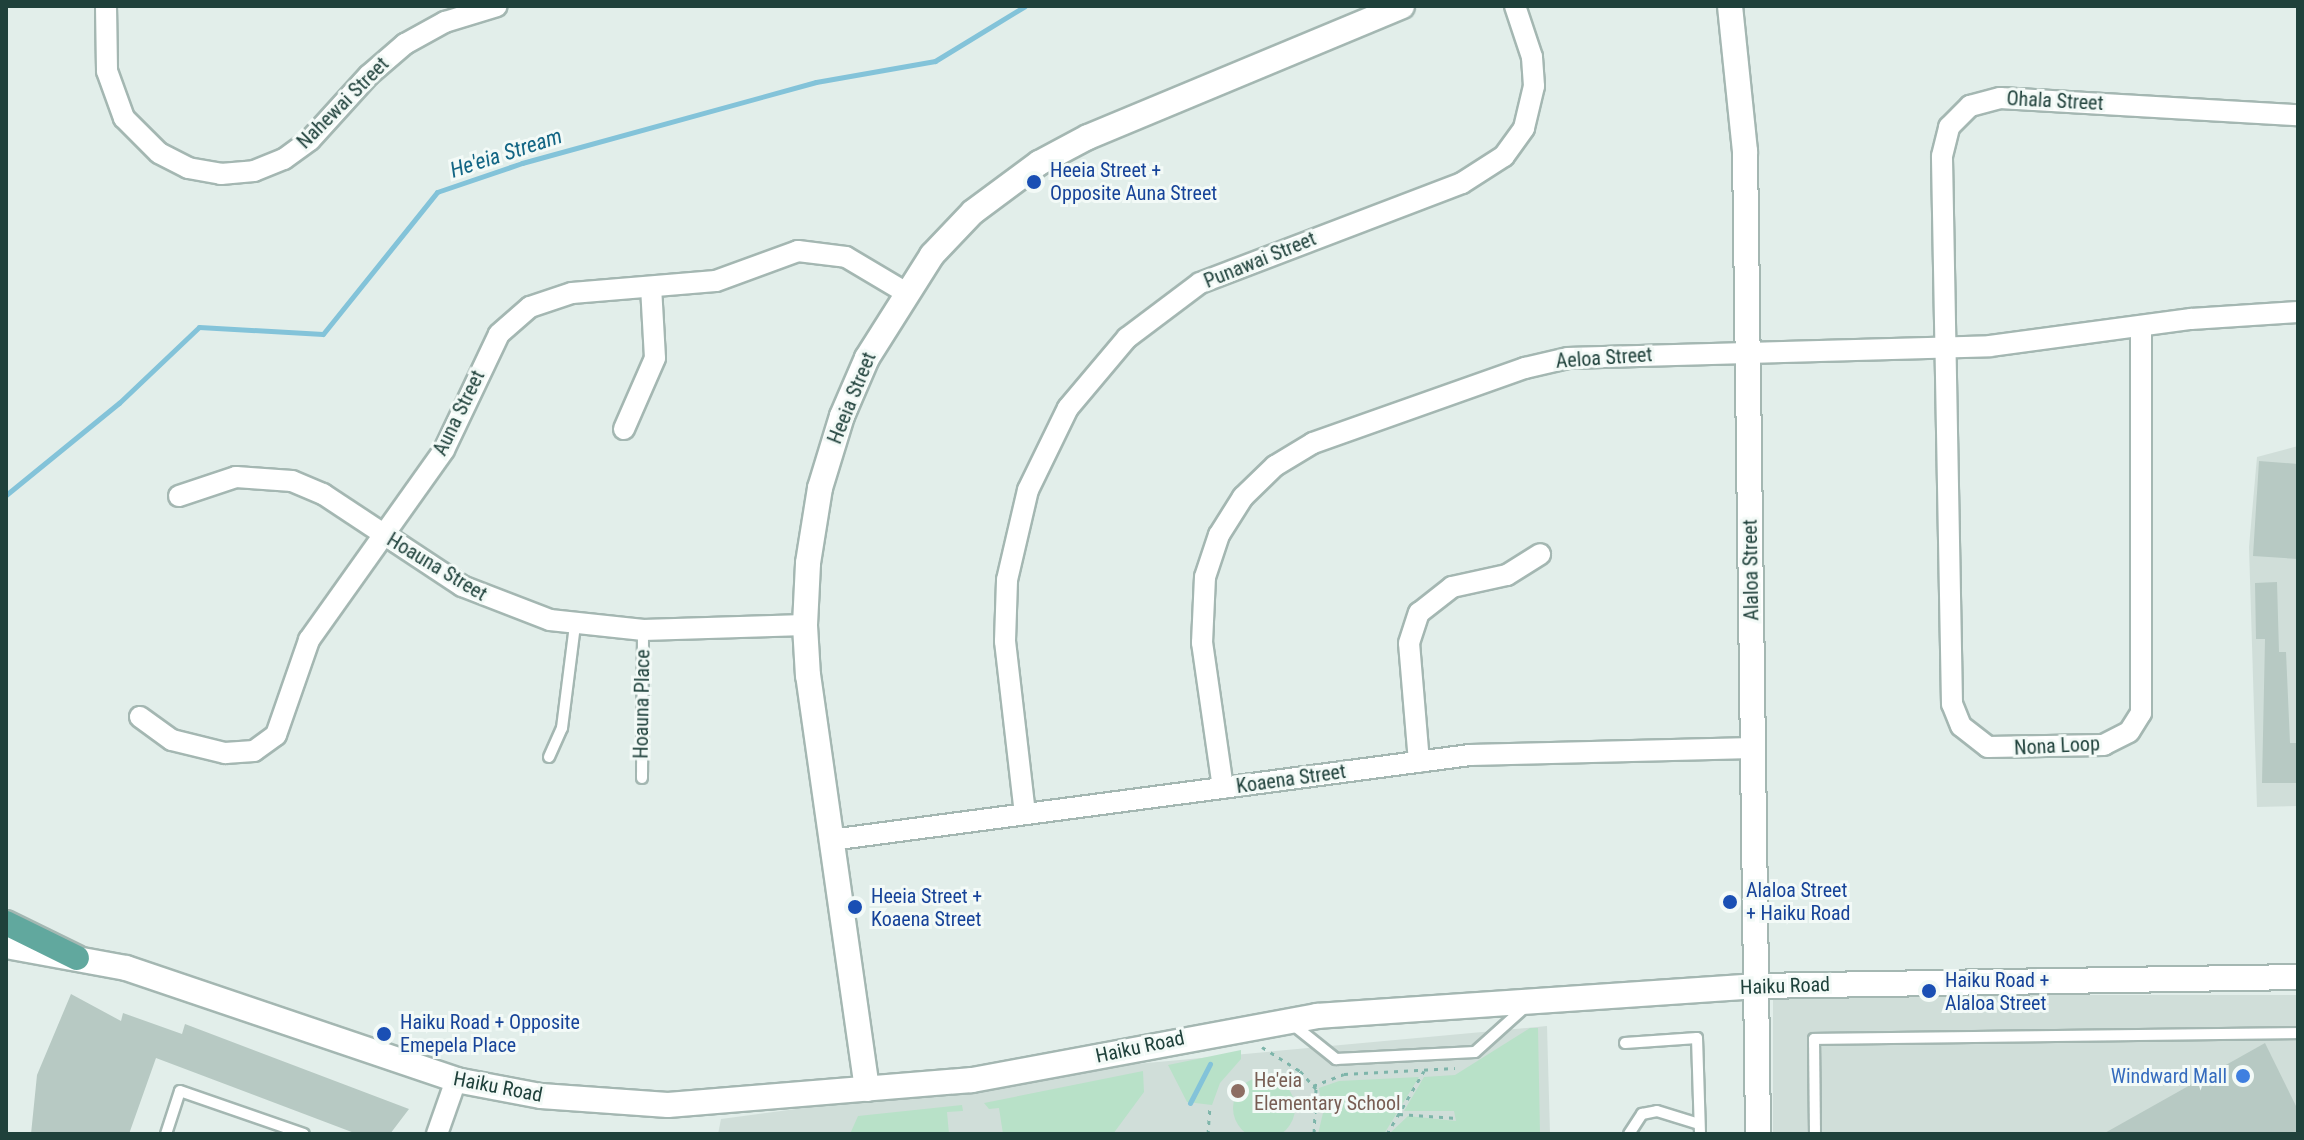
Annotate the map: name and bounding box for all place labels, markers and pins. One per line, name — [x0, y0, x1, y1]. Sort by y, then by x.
place label: Heeia Street + Opposite Auna Street — [1050, 158, 1217, 205]
marker: Heeia Street + Opposite Auna Street — [1025, 173, 1043, 191]
place label: Alaloa Street + Haiku Road — [1746, 878, 1851, 925]
place label: Heeia Street + Koaena Street — [871, 884, 982, 931]
marker: Alaloa Street + Haiku Road — [1721, 893, 1739, 911]
marker: Heeia Street + Koaena Street — [846, 898, 864, 916]
place label: Haiku Road + Alaloa Street — [1945, 968, 2050, 1015]
marker: Haiku Road + Alaloa Street — [1920, 982, 1938, 1000]
place label: Haiku Road + Opposite Emepela Place — [400, 1010, 580, 1057]
marker: Haiku Road + Opposite Emepela Place — [375, 1025, 393, 1043]
place label: Windward Mall — [2111, 1064, 2227, 1088]
marker: Windward Mall — [2234, 1067, 2252, 1085]
place label: He'eia Elementary School — [1254, 1068, 1401, 1115]
marker: He'eia Elementary School — [1229, 1082, 1247, 1100]

